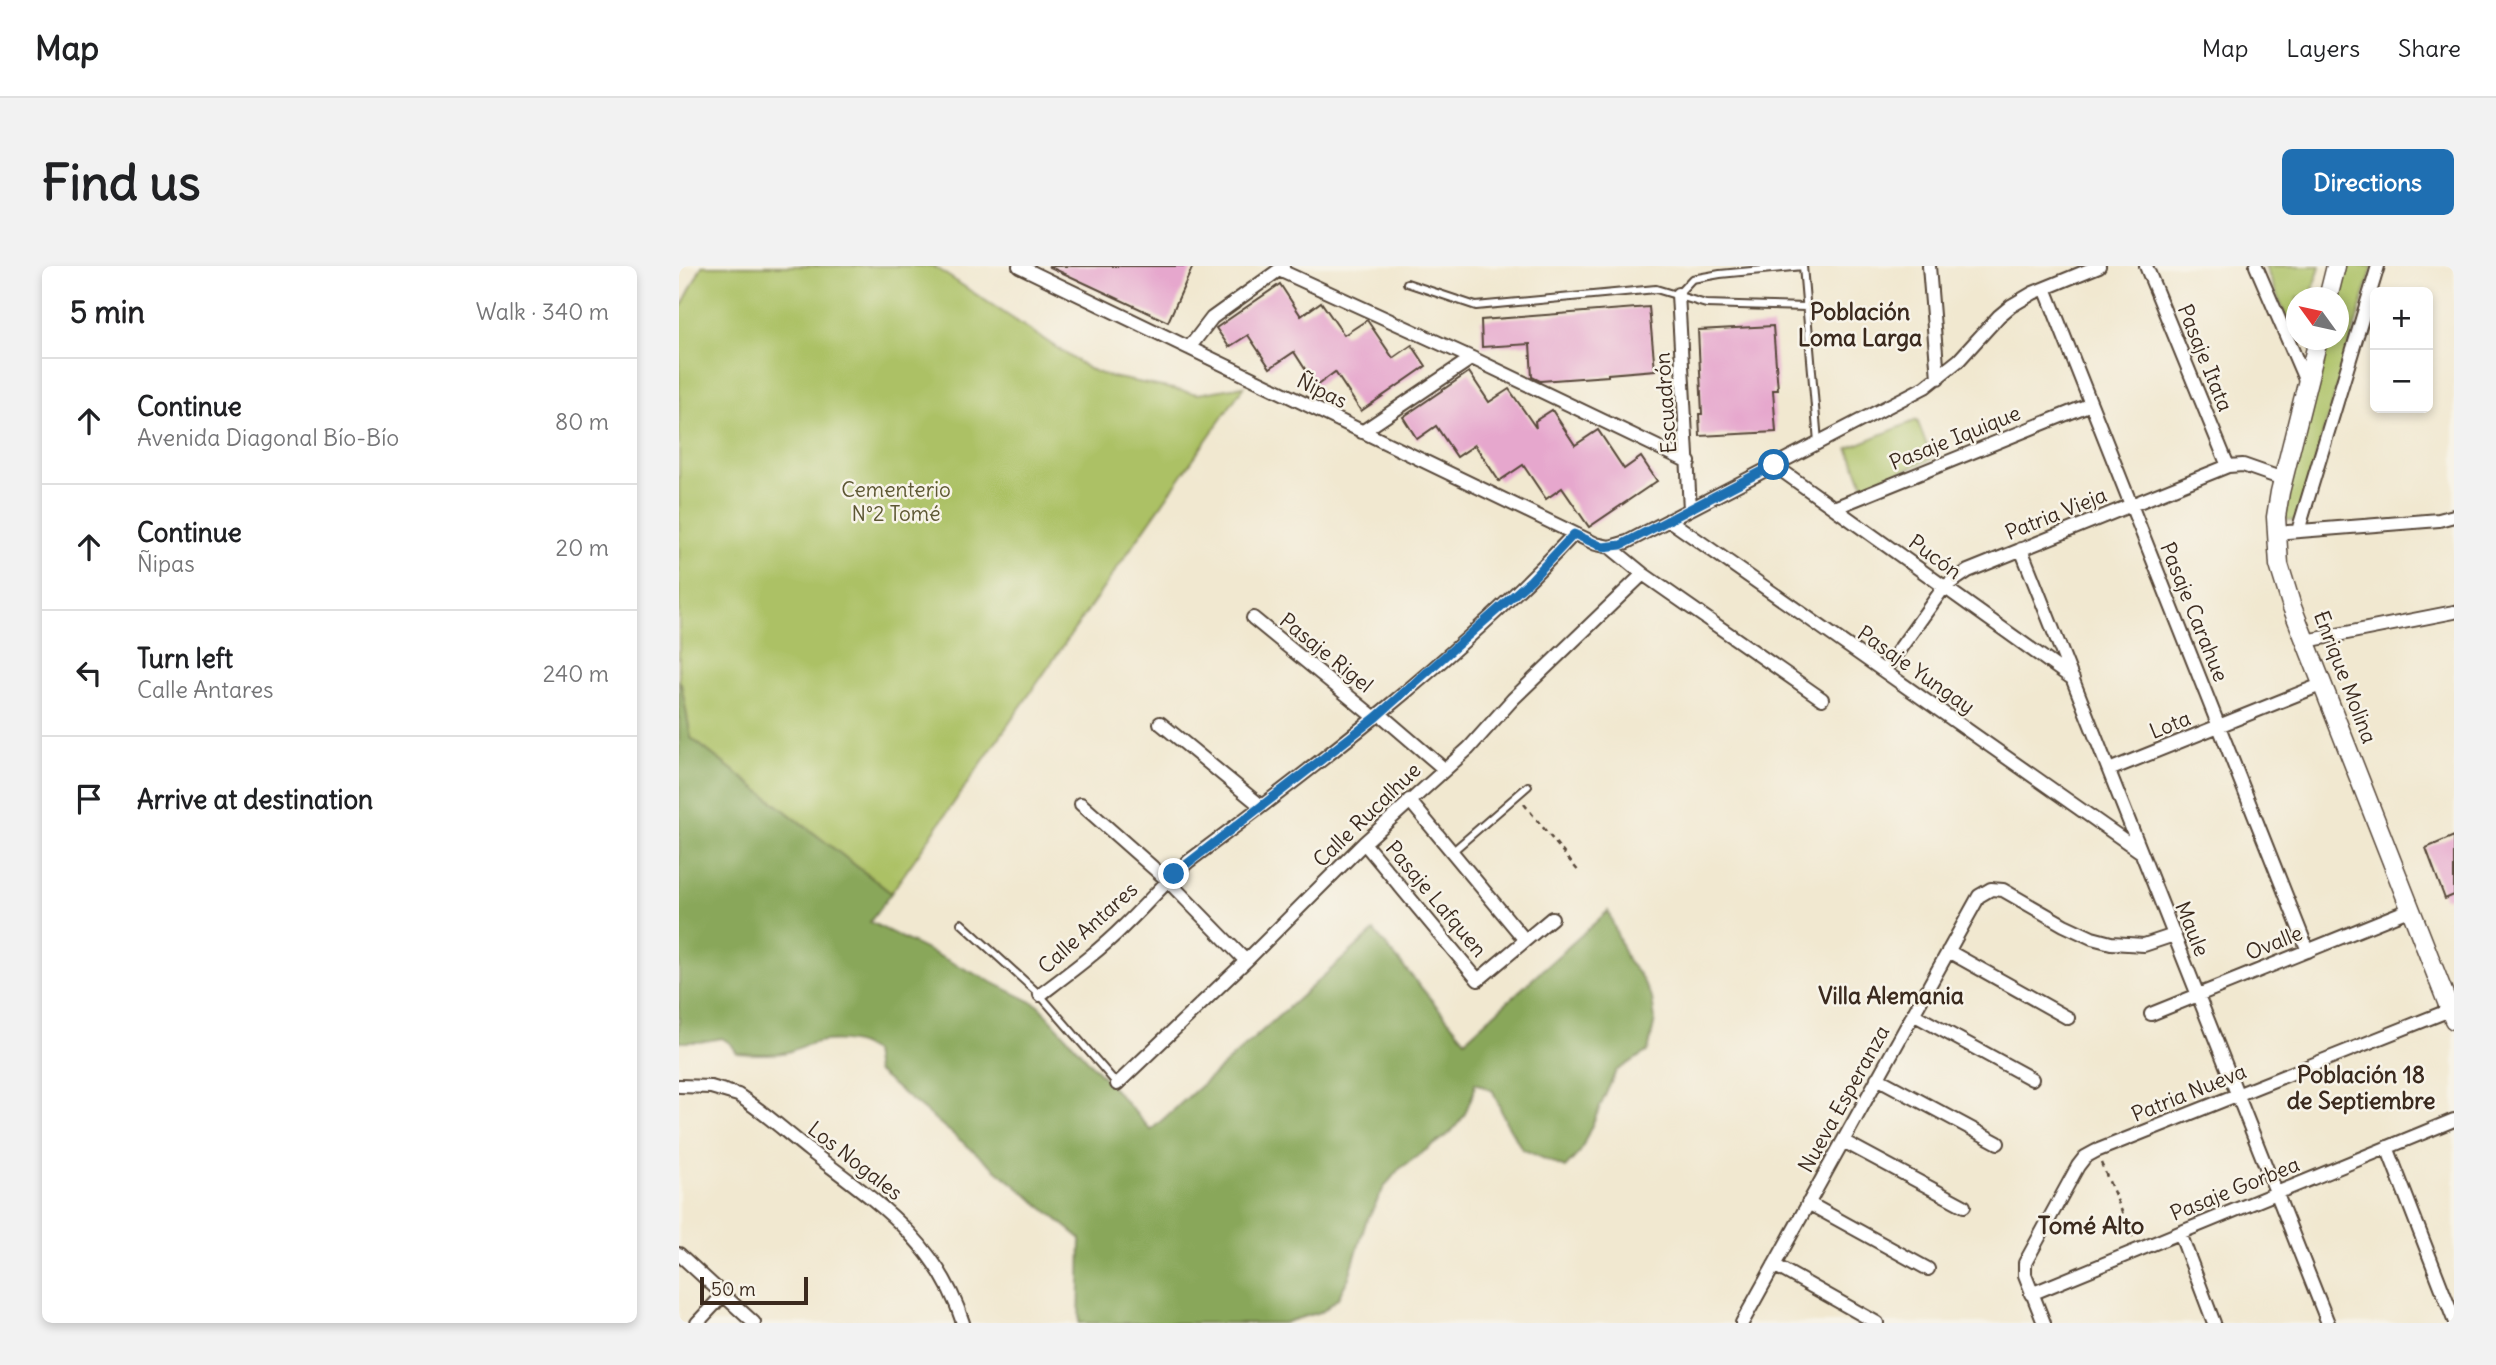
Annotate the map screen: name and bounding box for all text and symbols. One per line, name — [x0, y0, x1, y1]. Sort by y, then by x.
text: Map — [35, 27, 99, 69]
text: Map — [2202, 33, 2248, 63]
text: Layers — [2286, 33, 2360, 63]
text: Share — [2398, 33, 2461, 63]
button: Directions — [2282, 149, 2454, 215]
text: Find us — [42, 152, 200, 213]
north arrow — [2286, 287, 2349, 350]
map controls — [2370, 287, 2433, 413]
button: + — [2370, 287, 2433, 350]
text: 5 min — [70, 293, 145, 331]
text: Walk · 340 m — [476, 297, 609, 326]
district label: Población Loma Larga — [1798, 297, 1922, 352]
street label: Pasaje Itata — [2172, 300, 2239, 415]
button: − — [2370, 350, 2433, 413]
street label: Escuadrón — [1648, 352, 1683, 455]
street label: Ñipas — [1293, 367, 1352, 414]
text: Continue — [137, 390, 242, 423]
street label: Pasaje Iquique — [1885, 399, 2024, 476]
icon: ahead — [70, 402, 108, 440]
text: 80 m — [555, 407, 609, 436]
text: Avenida Diagonal Bío-Bío — [137, 423, 399, 452]
route start — [1758, 449, 1789, 480]
park label: Cementerio N°2 Tomé — [841, 476, 951, 527]
street label: Patria Vieja — [2001, 481, 2111, 546]
text: Continue — [137, 516, 242, 549]
icon: ahead — [70, 528, 108, 566]
street label: Pucón — [1903, 528, 1967, 585]
text: 20 m — [556, 533, 609, 562]
street label: Pasaje Carahue — [2154, 538, 2235, 686]
text: Ñipas — [137, 549, 195, 578]
street label: Pasaje Rigel — [1274, 607, 1379, 698]
street label: Enrique Molina — [2308, 607, 2383, 747]
street label: Pasaje Yungay — [1852, 619, 1980, 720]
text: Turn left — [137, 642, 233, 675]
icon: left — [70, 654, 108, 692]
text: 240 m — [543, 659, 609, 688]
text: Calle Antares — [137, 675, 274, 704]
street label: Lota — [2145, 704, 2194, 745]
street label: Calle Rucalhue — [1307, 756, 1426, 873]
icon: arrive — [70, 780, 108, 818]
text: Arrive at destination — [137, 783, 373, 816]
street label: Pasaje Lafquen — [1380, 835, 1493, 962]
route end — [1158, 858, 1189, 889]
street label: Calle Antares — [1032, 876, 1143, 979]
street label: Maule — [2169, 897, 2216, 960]
street label: Ovalle — [2241, 919, 2306, 966]
district label: Villa Alemania — [1818, 981, 1964, 1010]
street label: Nueva Esperanza — [1792, 1020, 1895, 1177]
street label: Patria Nueva — [2127, 1057, 2250, 1128]
district label: Población 18 de Septiembre — [2287, 1060, 2435, 1115]
street label: Los Nogales — [802, 1115, 908, 1206]
street label: Pasaje Gorbea — [2166, 1150, 2303, 1227]
district label: Tomé Alto — [2038, 1210, 2144, 1240]
scale bar — [700, 1274, 809, 1306]
text: 50 m — [711, 1277, 756, 1301]

